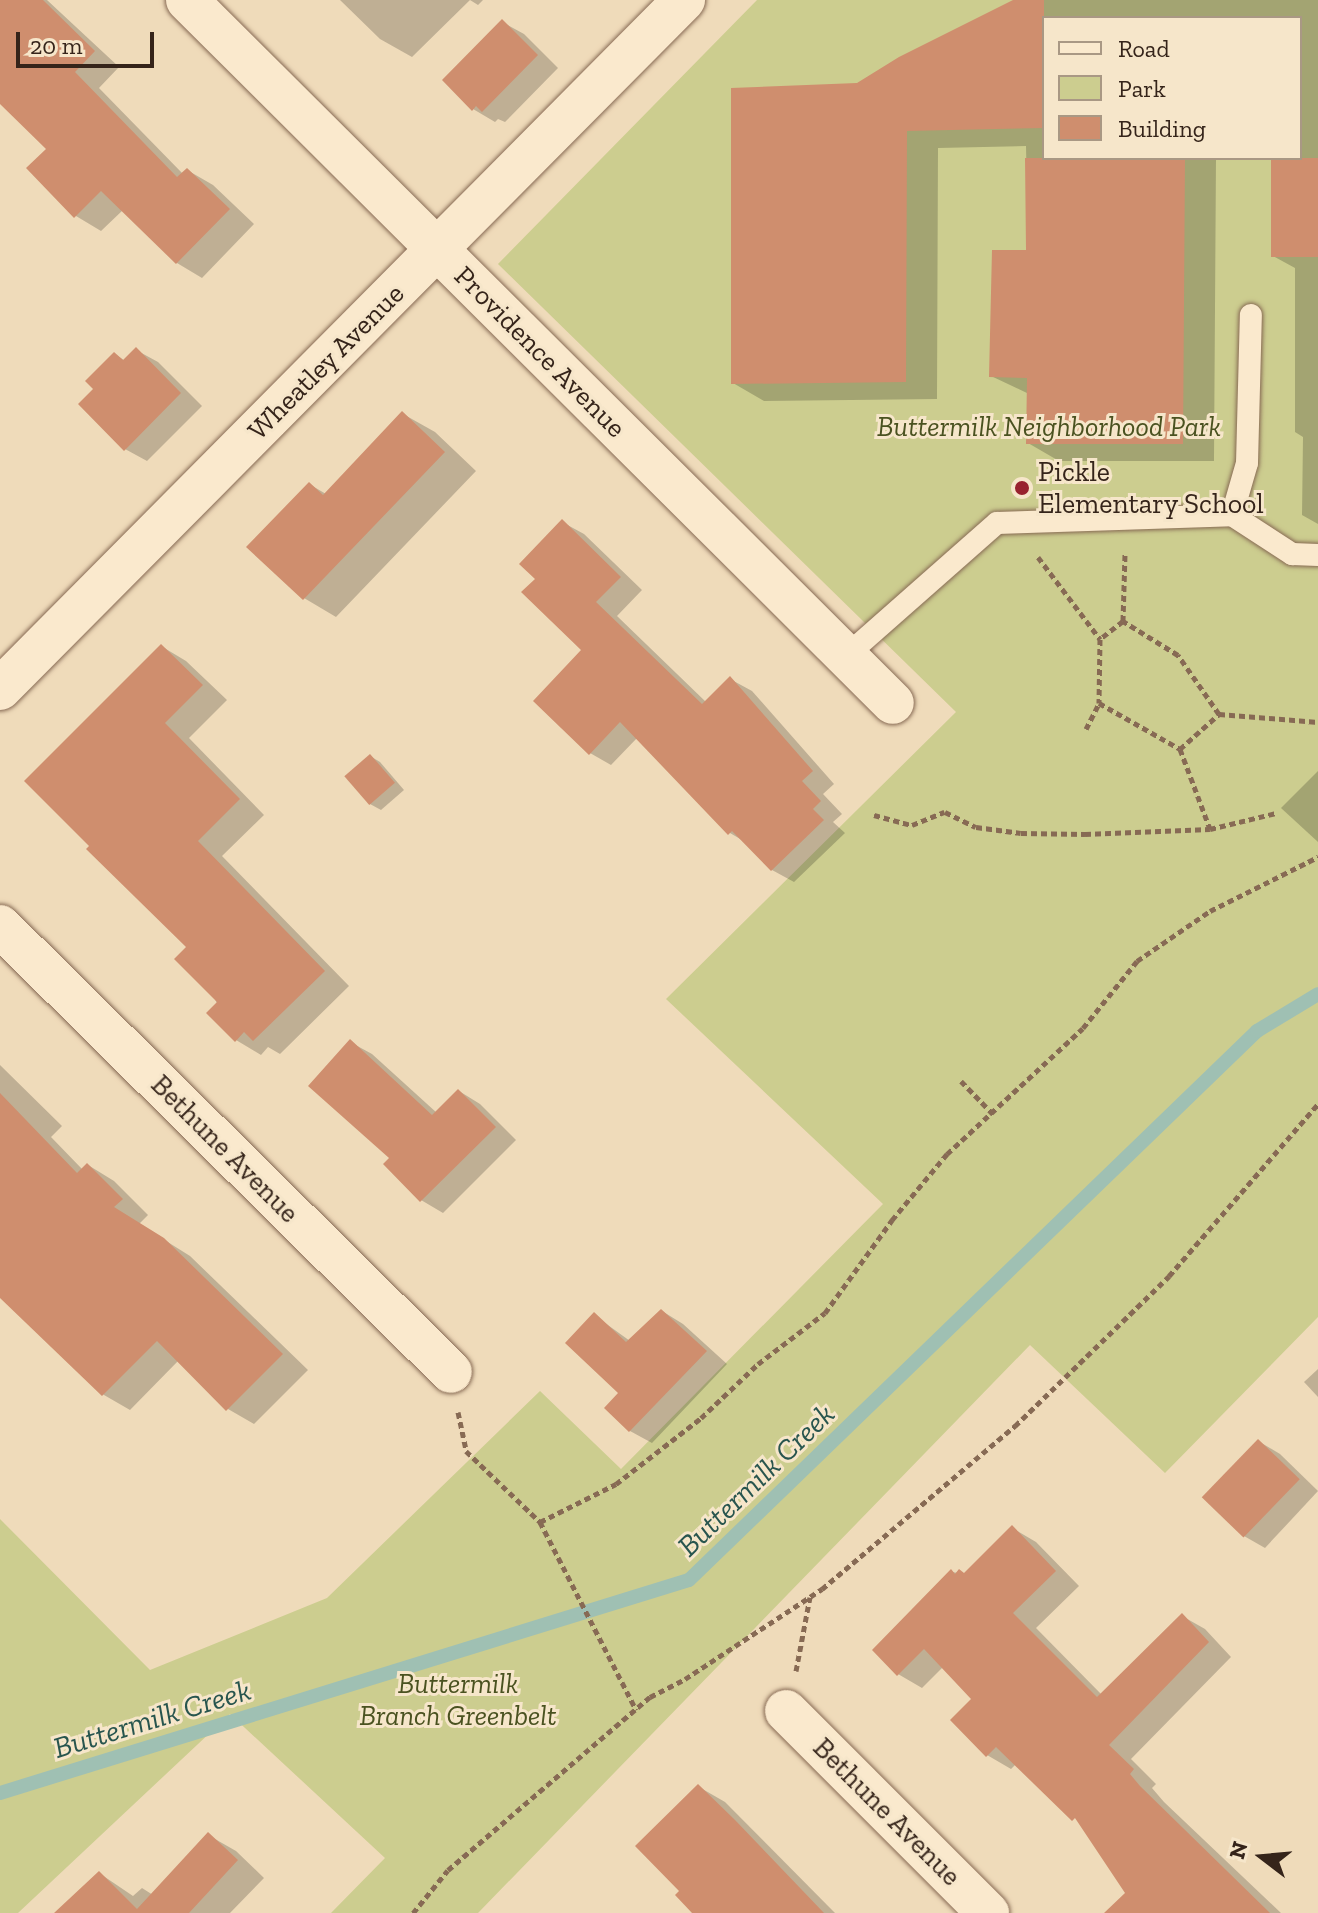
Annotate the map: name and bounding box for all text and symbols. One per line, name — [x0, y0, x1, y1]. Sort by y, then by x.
scale bar — [20, 16, 158, 66]
legend — [1042, 16, 1302, 160]
text: 20 m — [30, 31, 82, 60]
text: Road — [1118, 34, 1170, 63]
text: Park — [1118, 74, 1166, 103]
text: Building — [1118, 114, 1206, 143]
street label: Providence Avenue — [447, 259, 633, 445]
street label: Wheatley Avenue — [240, 276, 412, 448]
park label: Buttermilk Neighborhood Park — [877, 410, 1221, 444]
place label: Pickle Elementary School — [1038, 455, 1264, 521]
marker: Pickle Elementary School — [1013, 479, 1031, 497]
street label: Bethune Avenue — [144, 1068, 306, 1230]
water label: Buttermilk Creek — [670, 1396, 842, 1564]
park label: Buttermilk Branch Greenbelt — [359, 1667, 557, 1733]
water label: Buttermilk Creek — [49, 1672, 255, 1766]
street label: Bethune Avenue — [806, 1731, 968, 1893]
north arrow — [1222, 1817, 1302, 1897]
text: N — [1223, 1838, 1254, 1862]

